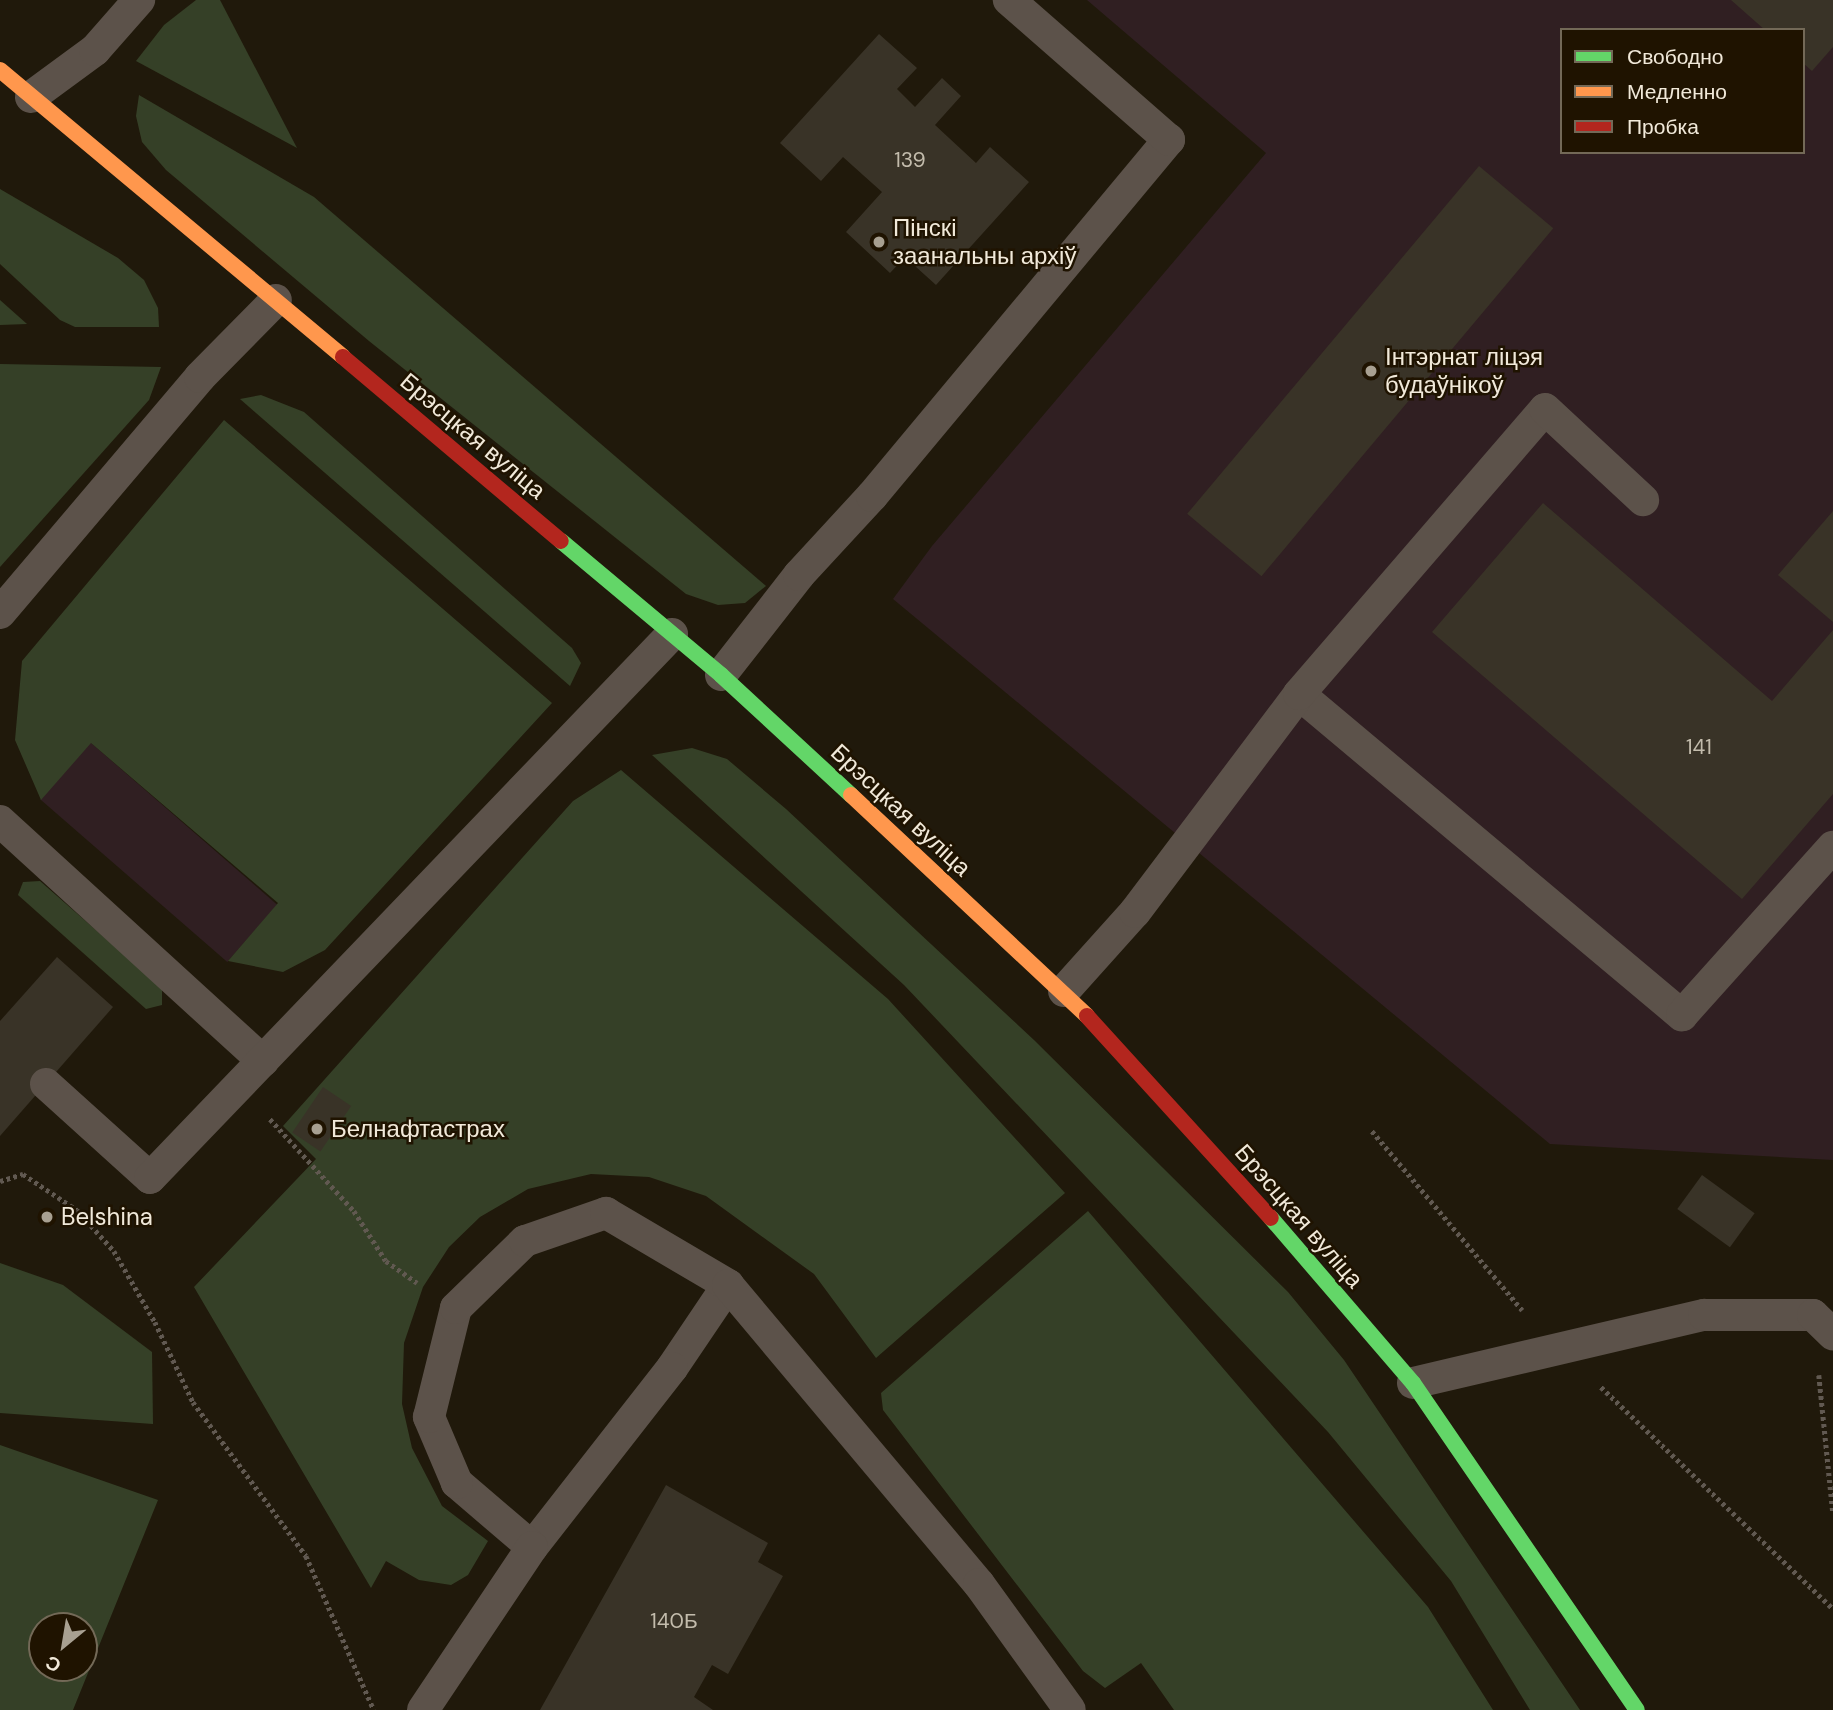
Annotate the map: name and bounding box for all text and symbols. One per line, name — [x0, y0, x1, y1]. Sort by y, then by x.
legend — [1560, 28, 1805, 154]
text: Свободно — [1627, 43, 1724, 71]
text: Медленно — [1627, 78, 1727, 106]
text: Пробка — [1627, 113, 1699, 141]
house number: 139 — [894, 147, 926, 173]
place label: Пінскі заанальны архіў — [893, 214, 1076, 270]
marker: Пінскі заанальны архіў — [871, 234, 887, 250]
place label: Інтэрнат ліцэя будаўнікоў — [1385, 343, 1543, 399]
marker: Інтэрнат ліцэя будаўнікоў — [1363, 363, 1379, 379]
street label: Брэсцкая вуліца — [394, 367, 552, 505]
house number: 141 — [1686, 734, 1712, 760]
street label: Брэсцкая вуліца — [825, 738, 977, 882]
place label: Белнафтастрах — [331, 1115, 505, 1143]
marker: Белнафтастрах — [309, 1121, 325, 1137]
street label: Брэсцкая вуліца — [1229, 1138, 1369, 1294]
place label: Belshina — [61, 1203, 153, 1231]
marker: Belshina — [39, 1209, 55, 1225]
house number: 140Б — [650, 1608, 698, 1634]
north arrow — [28, 1612, 98, 1682]
text: С — [41, 1650, 65, 1678]

